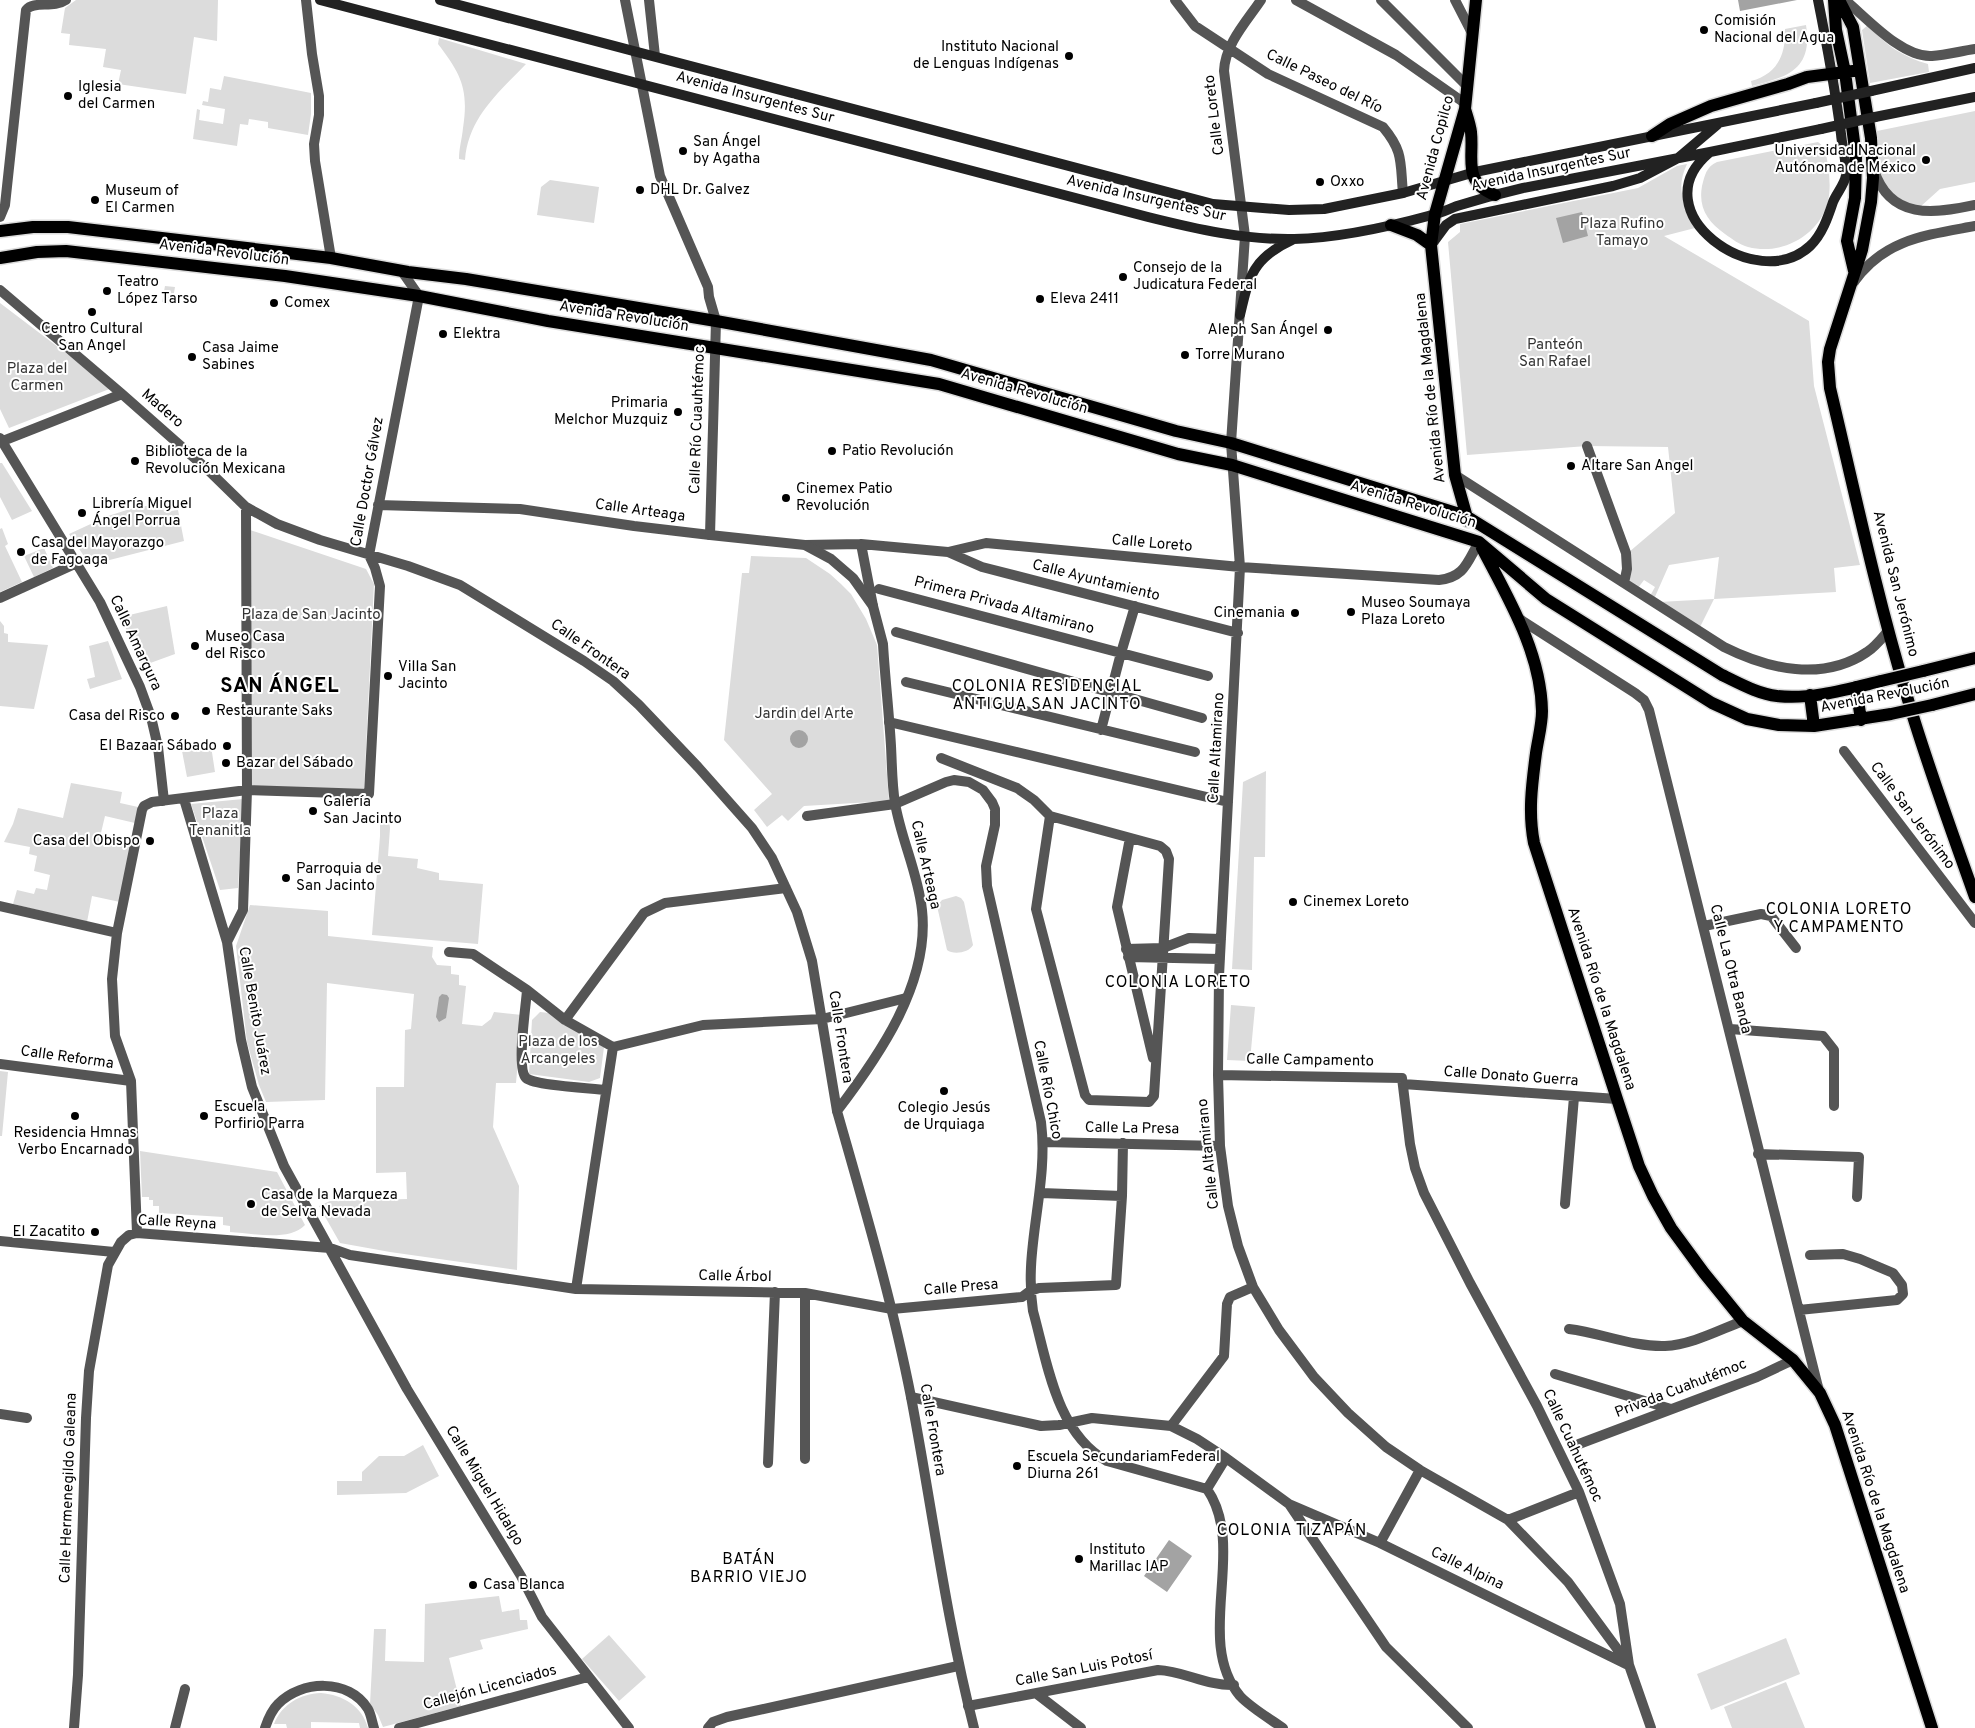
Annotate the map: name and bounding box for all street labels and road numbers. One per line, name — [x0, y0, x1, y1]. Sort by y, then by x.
street label: Calle Paseo del Río — [1263, 46, 1385, 118]
street label: Avenida Insurgentes Sur — [674, 68, 836, 128]
street label: Calle Loreto — [1201, 74, 1229, 156]
street label: Avenida Copilco — [1413, 94, 1459, 202]
street label: Avenida Insurgentes Sur — [1469, 144, 1633, 196]
street label: Avenida Insurgentes Sur — [1064, 171, 1228, 227]
street label: Avenida Revolución — [158, 236, 290, 270]
street label: Avenida Río de la Magdalena — [1412, 292, 1450, 484]
street label: Avenida Revolución — [558, 297, 690, 337]
street label: Calle Río Cuauhtémoc — [686, 346, 710, 494]
street label: Avenida Revolución — [958, 365, 1090, 419]
street label: Madero — [137, 385, 187, 433]
street label: Calle Doctor Gálvez — [347, 416, 389, 548]
street label: Avenida Revolución — [1348, 477, 1478, 533]
street label: Calle Arteaga — [594, 495, 686, 527]
street label: Avenida San Jerónimo — [1868, 509, 1922, 659]
street label: Calle Loreto — [1111, 531, 1193, 557]
street label: Calle Ayuntamiento — [1030, 556, 1162, 606]
street label: Primera Privada Altamirano — [912, 573, 1096, 639]
street label: Calle Amargura — [105, 592, 165, 694]
street label: Calle Frontera — [546, 615, 634, 685]
street label: Avenida Revolución — [1819, 674, 1951, 718]
street label: Calle Altamirano — [1205, 692, 1229, 804]
street label: Calle San Jerónimo — [1865, 758, 1959, 874]
street label: Calle Arteaga — [906, 819, 944, 911]
street label: Calle La Otra Banda — [1705, 902, 1755, 1036]
street label: Avenida Río de la Magdalena — [1562, 905, 1640, 1093]
street label: Calle Benito Juárez — [233, 945, 275, 1077]
street label: Calle Frontera — [823, 989, 857, 1085]
street label: Calle Río Chico — [1028, 1039, 1066, 1141]
street label: Calle Reforma — [19, 1042, 115, 1074]
street label: Calle Campamento — [1246, 1050, 1374, 1072]
street label: Calle Donato Guerra — [1443, 1063, 1579, 1091]
street label: Calle Altamirano — [1194, 1098, 1224, 1210]
street label: Calle La Presa — [1085, 1119, 1179, 1139]
street label: Calle Reyna — [137, 1211, 217, 1235]
street label: Calle Árbol — [698, 1266, 772, 1287]
street label: Calle Presa — [923, 1275, 999, 1301]
street label: Privada Cuahutémoc — [1612, 1355, 1750, 1423]
street label: Calle Frontera — [915, 1382, 949, 1478]
street label: Calle Cuahutémoc — [1537, 1386, 1607, 1506]
street label: Calle Hermenegildo Galeana — [56, 1392, 82, 1584]
street label: Avenida Río de la Magdalena — [1836, 1408, 1914, 1596]
street label: Calle Miguel Hidalgo — [441, 1423, 527, 1549]
street label: Calle Alpina — [1427, 1543, 1507, 1595]
street label: Calle San Luis Potosí — [1014, 1646, 1155, 1692]
street label: Callejón Licenciados — [421, 1661, 559, 1715]

